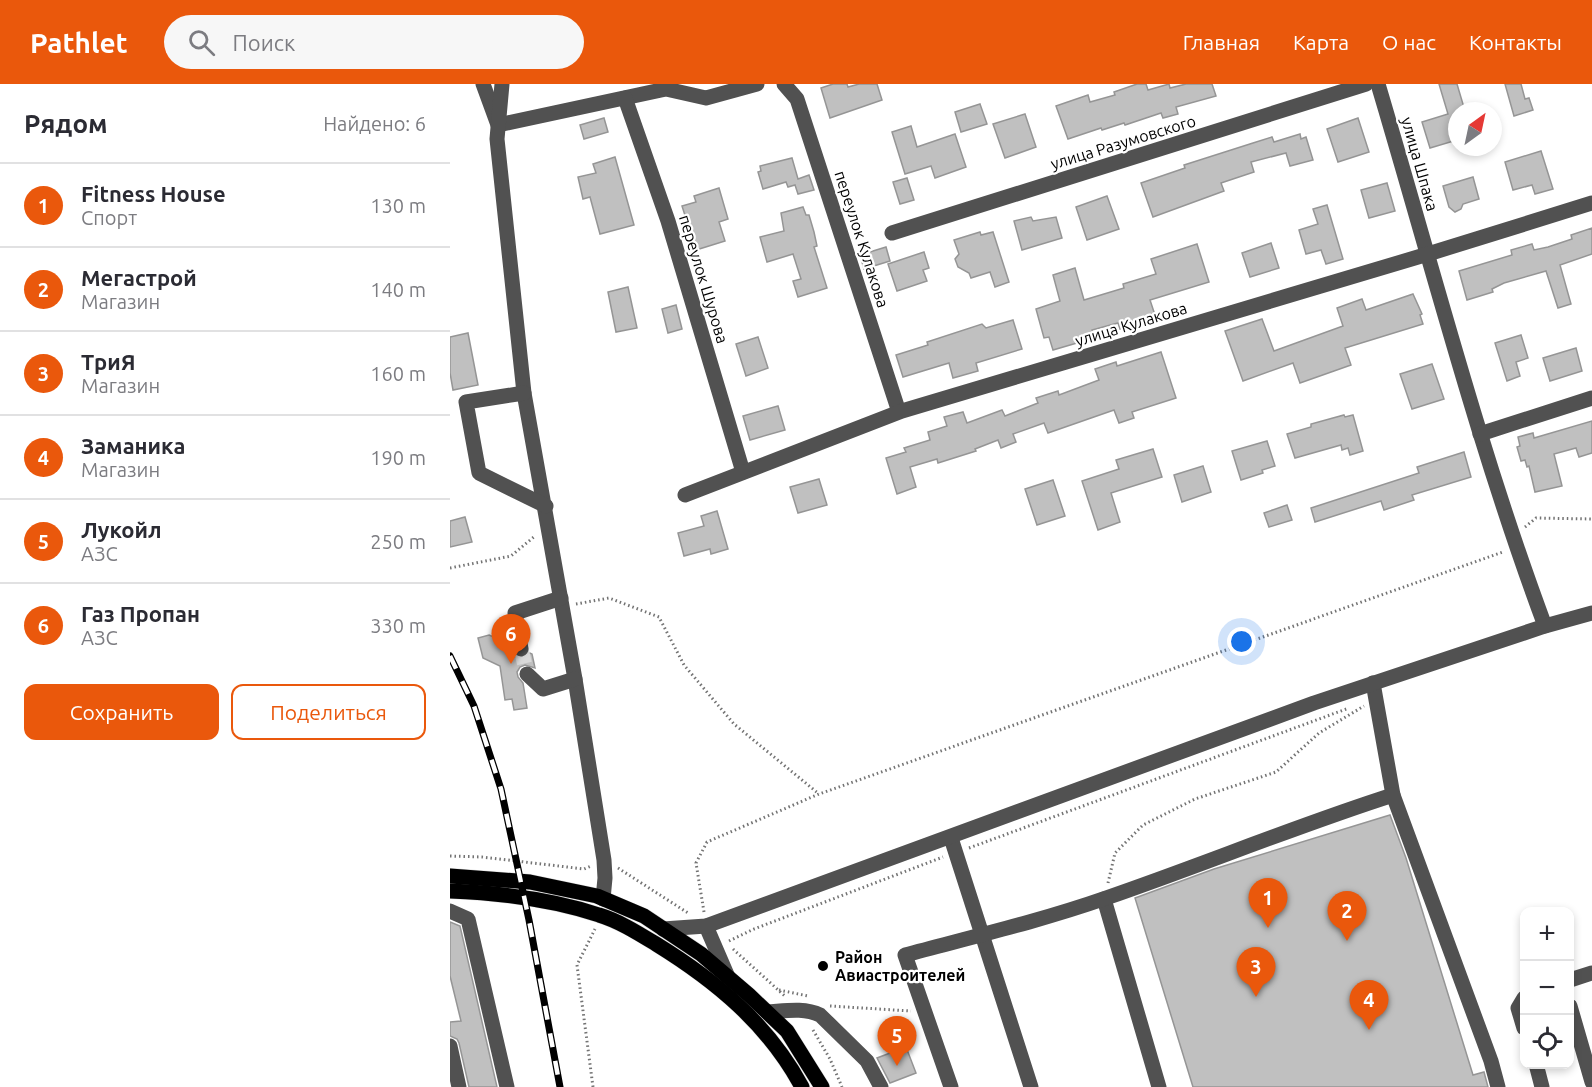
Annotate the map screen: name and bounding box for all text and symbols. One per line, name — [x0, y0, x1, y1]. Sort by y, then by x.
search box — [164, 15, 584, 69]
icon: search — [185, 26, 218, 59]
text: Pathlet — [30, 27, 128, 58]
text: Поиск — [233, 30, 295, 55]
text: Главная — [1183, 30, 1260, 54]
text: Карта — [1293, 30, 1349, 54]
text: О нас — [1382, 30, 1436, 54]
text: Контакты — [1469, 30, 1562, 54]
north arrow — [1448, 102, 1502, 156]
text: Рядом — [24, 109, 108, 138]
street label: улица Разумовского — [1048, 111, 1198, 173]
text: Найдено: 6 — [323, 112, 426, 135]
street label: улица Шпака — [1398, 115, 1442, 213]
street label: переулок Кулакова — [831, 168, 893, 310]
text: Fitness House — [81, 181, 226, 206]
text: 1 — [38, 194, 49, 217]
text: 130 m — [370, 194, 426, 217]
text: Спорт — [81, 206, 137, 229]
street label: переулок Шурова — [676, 213, 732, 345]
text: Мегастрой — [81, 265, 197, 290]
text: 2 — [38, 278, 49, 301]
text: 140 m — [370, 278, 426, 301]
text: Магазин — [81, 290, 160, 313]
street label: улица Кулакова — [1073, 298, 1189, 350]
text: ТриЯ — [81, 349, 136, 374]
text: 3 — [38, 362, 49, 385]
text: 160 m — [370, 362, 426, 385]
text: Магазин — [81, 374, 160, 397]
text: Заманика — [81, 433, 185, 458]
text: 4 — [38, 446, 49, 469]
text: 190 m — [370, 446, 426, 469]
text: Магазин — [81, 458, 160, 481]
text: Лукойл — [81, 517, 162, 542]
text: 5 — [38, 530, 49, 553]
text: 250 m — [370, 530, 426, 553]
text: АЗС — [81, 542, 118, 565]
text: Газ Пропан — [81, 601, 200, 626]
text: 6 — [38, 614, 49, 637]
text: 330 m — [370, 614, 426, 637]
pin: 6 — [492, 614, 530, 664]
text: АЗС — [81, 626, 118, 649]
your location — [1227, 627, 1256, 656]
button: Сохранить — [24, 684, 219, 740]
button: Поделиться — [231, 684, 426, 740]
pin: 1 — [1248, 878, 1288, 928]
pin: 2 — [1328, 892, 1366, 941]
map controls — [1520, 907, 1574, 1069]
button: + — [1520, 907, 1574, 961]
place label: Район Авиастроителей — [835, 948, 965, 984]
pin: 3 — [1236, 948, 1276, 997]
marker: Район Авиастроителей — [816, 959, 830, 973]
button: − — [1520, 961, 1574, 1015]
pin: 4 — [1350, 980, 1388, 1030]
button: locate — [1520, 1015, 1574, 1069]
pin: 5 — [878, 1016, 916, 1066]

